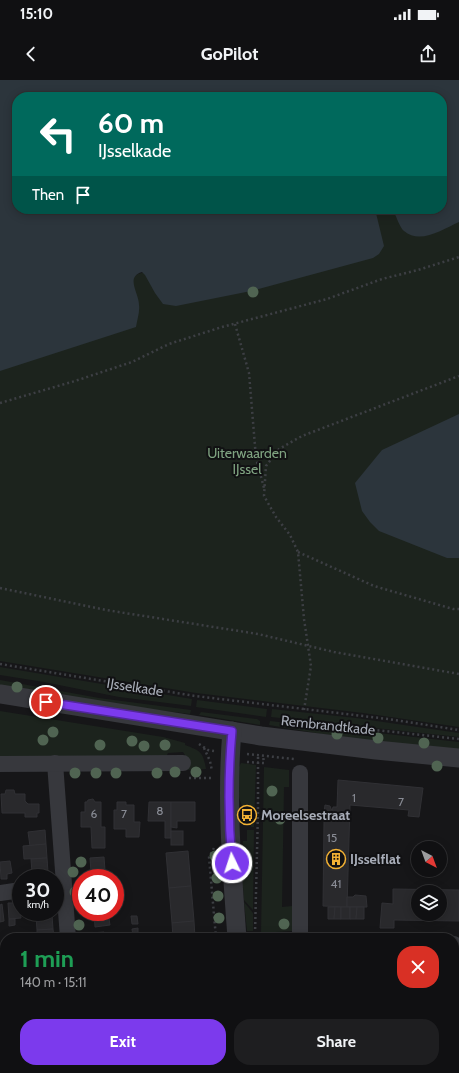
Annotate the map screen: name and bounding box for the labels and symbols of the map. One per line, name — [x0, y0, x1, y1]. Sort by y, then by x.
park label: Uiterwaarden IJssel — [207, 444, 287, 478]
street label: IJsselkade — [105, 674, 165, 700]
pin — [29, 685, 63, 719]
street label: Rembrandtkade — [280, 711, 376, 739]
house number: 1 — [352, 790, 356, 805]
house number: 7 — [398, 794, 404, 809]
house number: 8 — [156, 803, 164, 818]
bus stop icon: Moreelsestraat — [236, 804, 258, 826]
house number: 6 — [91, 806, 98, 821]
house number: 7 — [121, 806, 127, 821]
place label: Moreelsestraat — [261, 806, 350, 824]
house number: 15 — [327, 830, 337, 845]
north arrow — [411, 841, 447, 877]
position arrow — [211, 842, 253, 884]
building icon: IJsselflat — [325, 848, 347, 870]
place label: IJsselflat — [350, 850, 401, 868]
speed limit sign: 40 — [72, 869, 124, 921]
house number: 41 — [331, 876, 341, 891]

